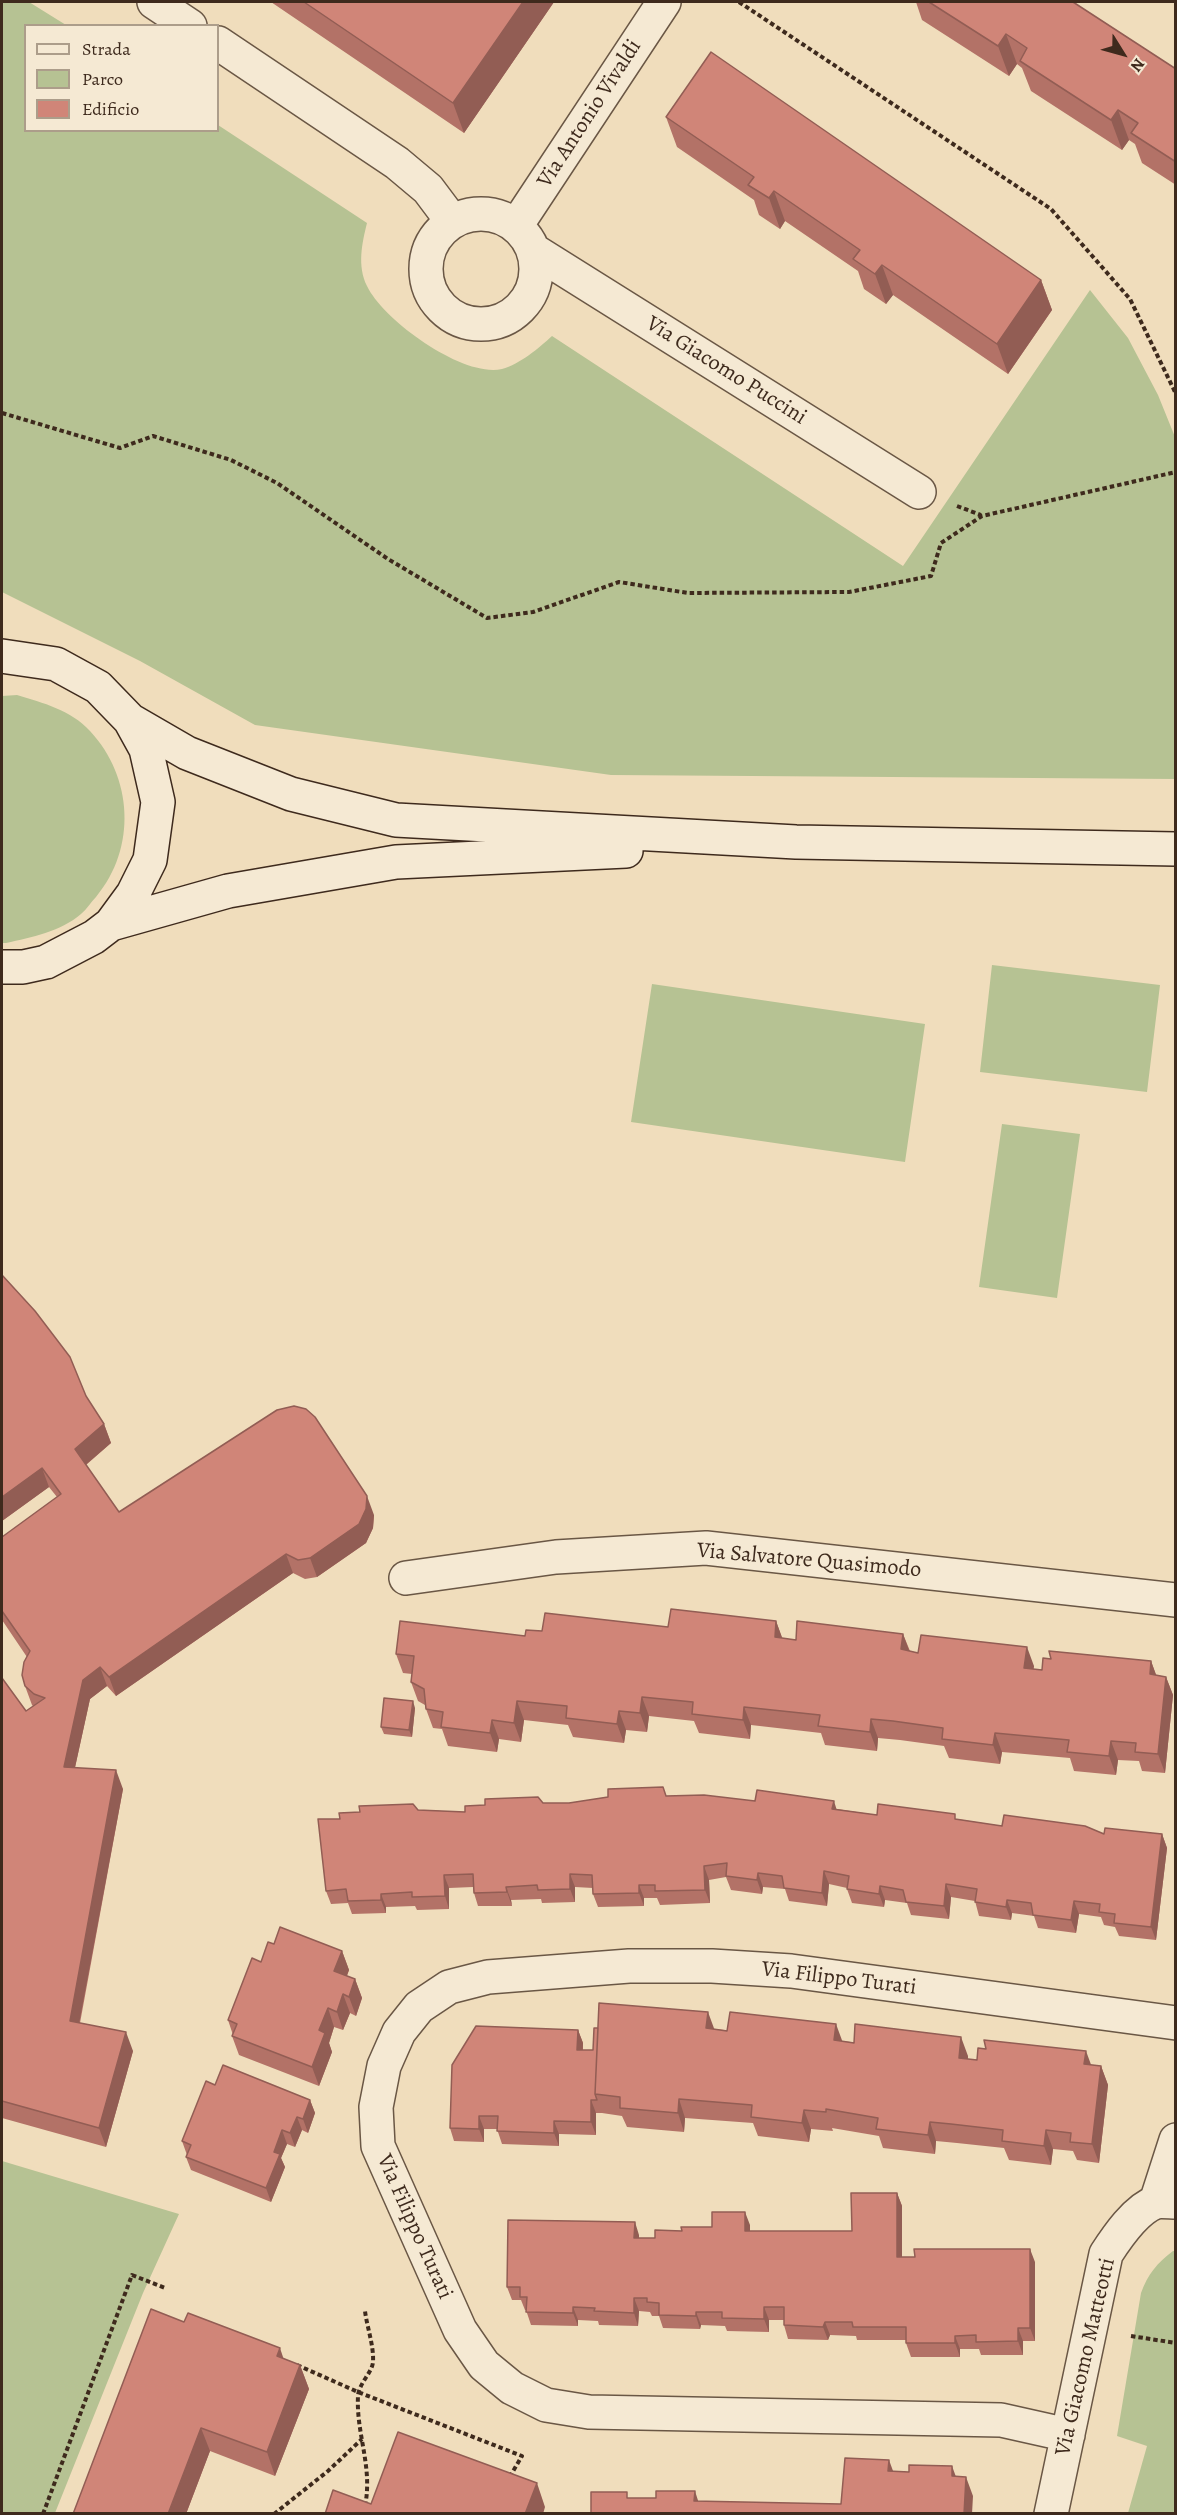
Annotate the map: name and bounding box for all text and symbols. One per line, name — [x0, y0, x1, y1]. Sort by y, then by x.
legend — [24, 24, 219, 132]
north arrow — [1093, 24, 1153, 84]
street label: Via Antonio Vivaldi — [532, 35, 648, 193]
text: Strada — [82, 37, 131, 61]
text: N — [1125, 54, 1150, 76]
text: Parco — [82, 67, 123, 91]
text: Edificio — [82, 97, 139, 121]
street label: Via Giacomo Puccini — [641, 311, 811, 431]
street label: Via Salvatore Quasimodo — [696, 1538, 922, 1584]
street label: Via Filippo Turati — [760, 1956, 918, 2002]
street label: Via Filippo Turati — [370, 2151, 458, 2303]
street label: Via Giacomo Matteotti — [1050, 2255, 1122, 2459]

